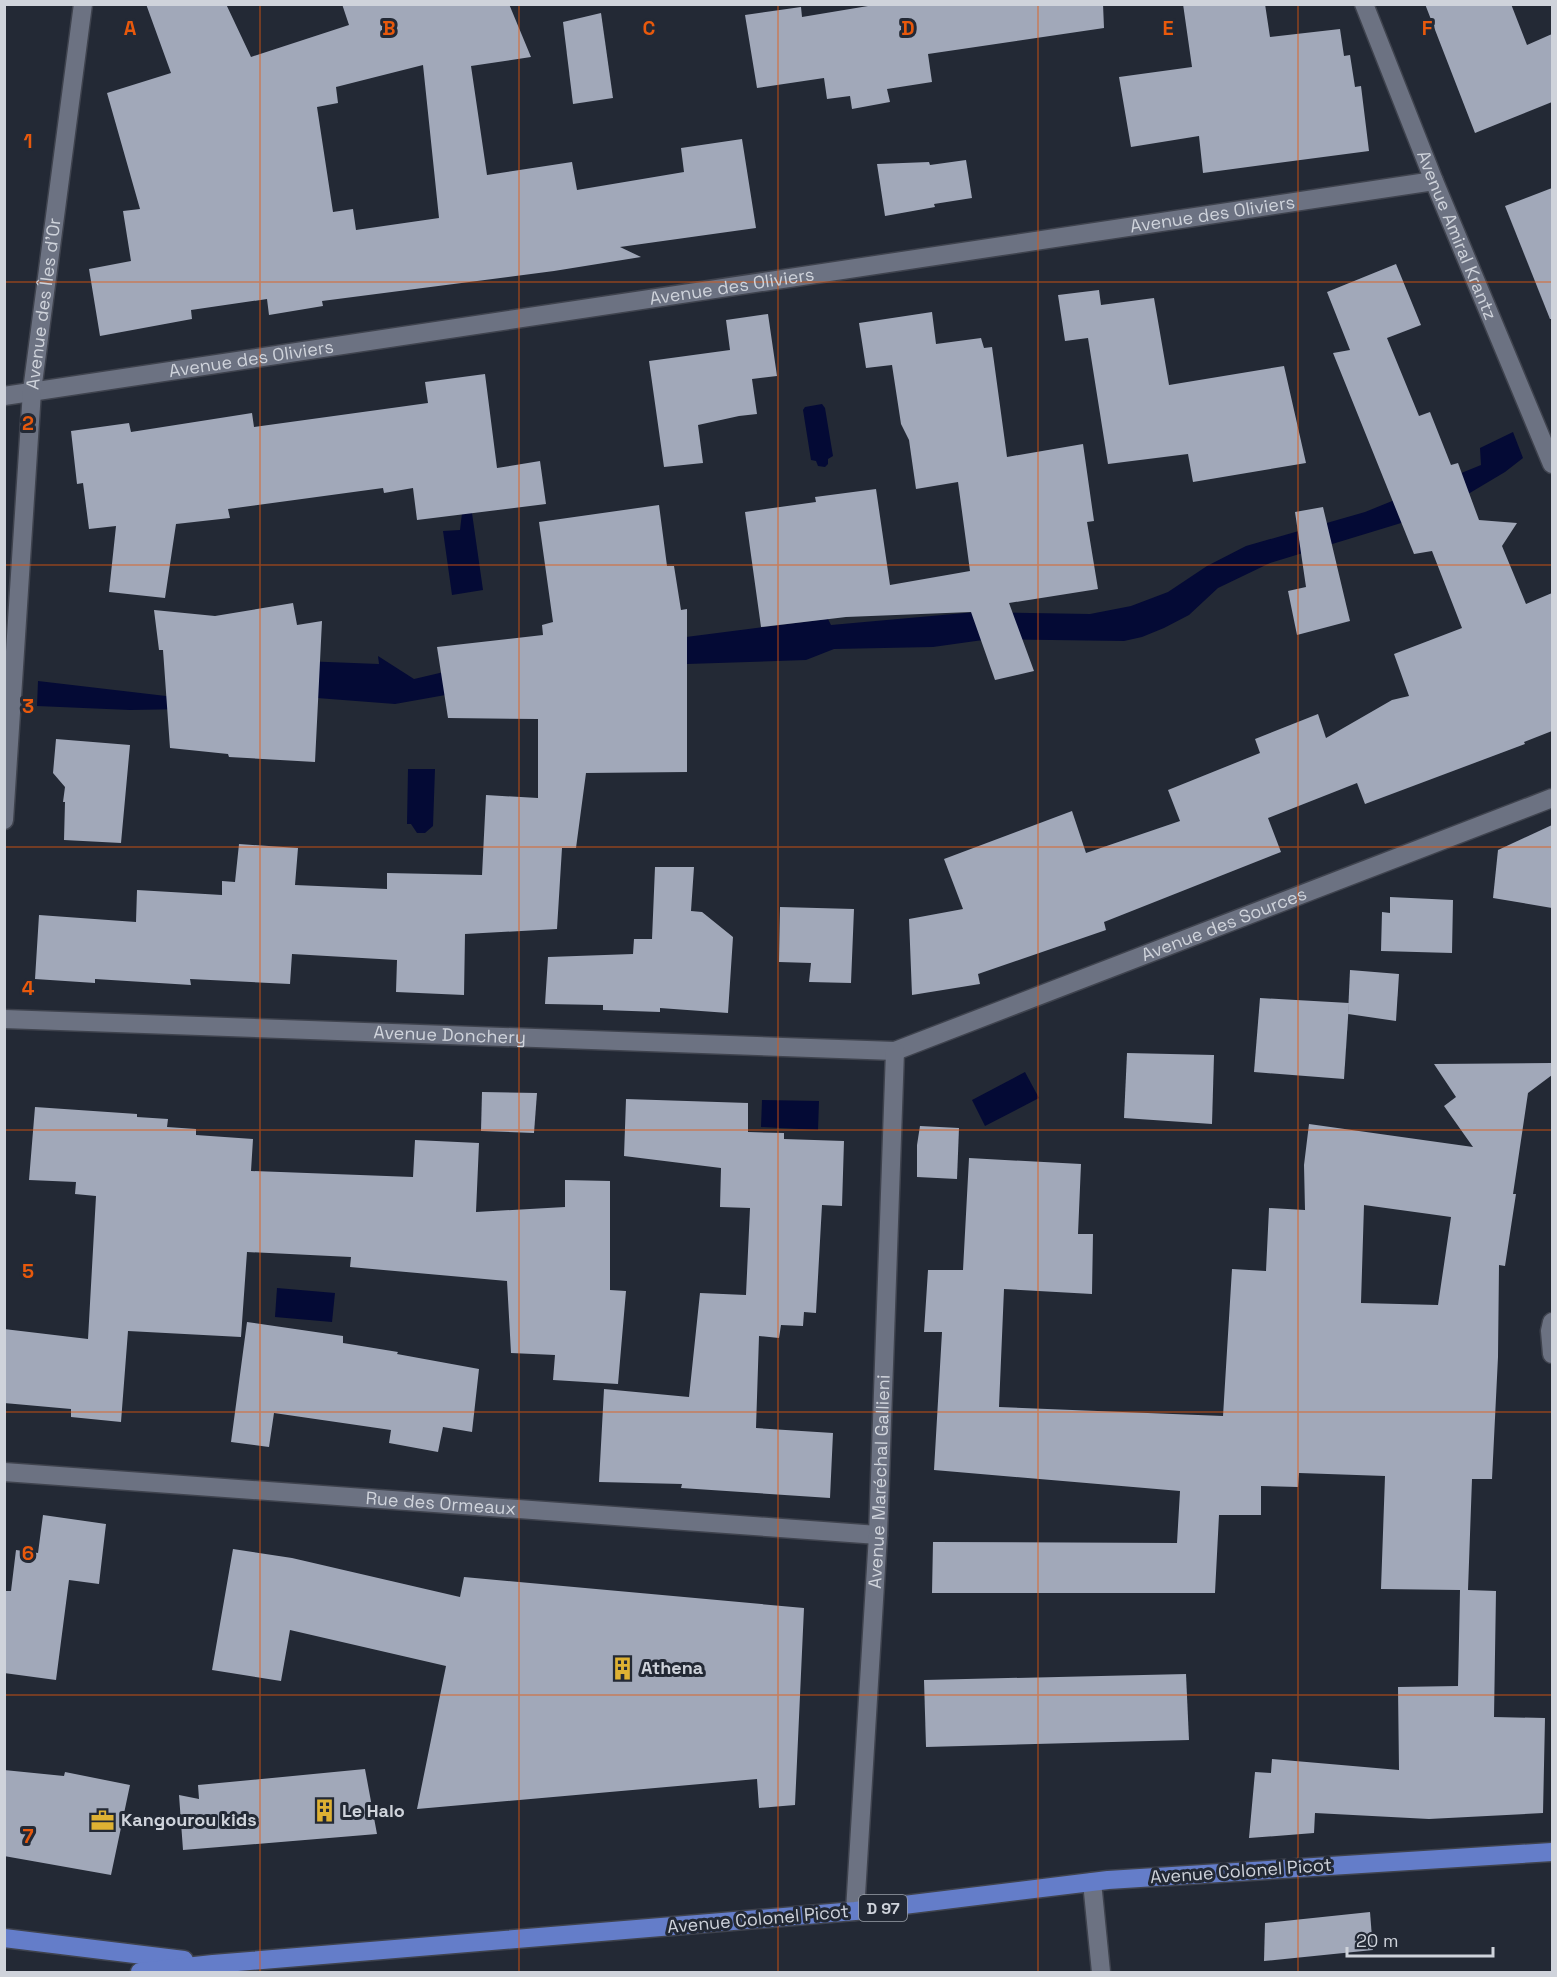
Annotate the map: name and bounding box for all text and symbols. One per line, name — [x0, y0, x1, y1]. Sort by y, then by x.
text: A — [124, 15, 137, 41]
text: B — [382, 15, 396, 41]
text: C — [643, 15, 656, 41]
text: D — [901, 15, 915, 41]
text: E — [1162, 15, 1174, 41]
text: F — [1422, 15, 1433, 41]
text: 1 — [23, 128, 33, 154]
street label: Avenue Amiral Krantz — [1412, 147, 1503, 323]
street label: Avenue des Oliviers — [1128, 190, 1296, 238]
street label: Avenue des Îles d'Or — [20, 216, 66, 391]
street label: Avenue des Oliviers — [648, 262, 816, 310]
street label: Avenue des Oliviers — [167, 335, 335, 382]
text: 2 — [22, 410, 34, 436]
text: 3 — [22, 693, 34, 719]
street label: Avenue des Sources — [1138, 882, 1310, 966]
text: 4 — [22, 975, 35, 1001]
street label: Avenue Donchery — [373, 1020, 526, 1049]
text: 5 — [22, 1258, 34, 1284]
street label: Avenue Maréchal Gallieni — [863, 1374, 895, 1589]
street label: Rue des Ormeaux — [365, 1486, 517, 1520]
text: 6 — [22, 1540, 34, 1566]
building icon: Athena — [610, 1655, 636, 1681]
place label: Athena — [641, 1656, 704, 1679]
building icon: Le Halo — [311, 1798, 337, 1824]
place label: Le Halo — [342, 1799, 405, 1822]
office icon: Kangourou kids — [90, 1807, 116, 1833]
place label: Kangourou kids — [121, 1808, 257, 1831]
text: 7 — [22, 1823, 34, 1849]
street label: Avenue Colonel Picot — [1149, 1853, 1333, 1888]
road number: D 97 — [859, 1895, 907, 1921]
street label: Avenue Colonel Picot — [666, 1899, 850, 1938]
scale bar — [1347, 1920, 1492, 1958]
text: 20 m — [1356, 1929, 1399, 1952]

